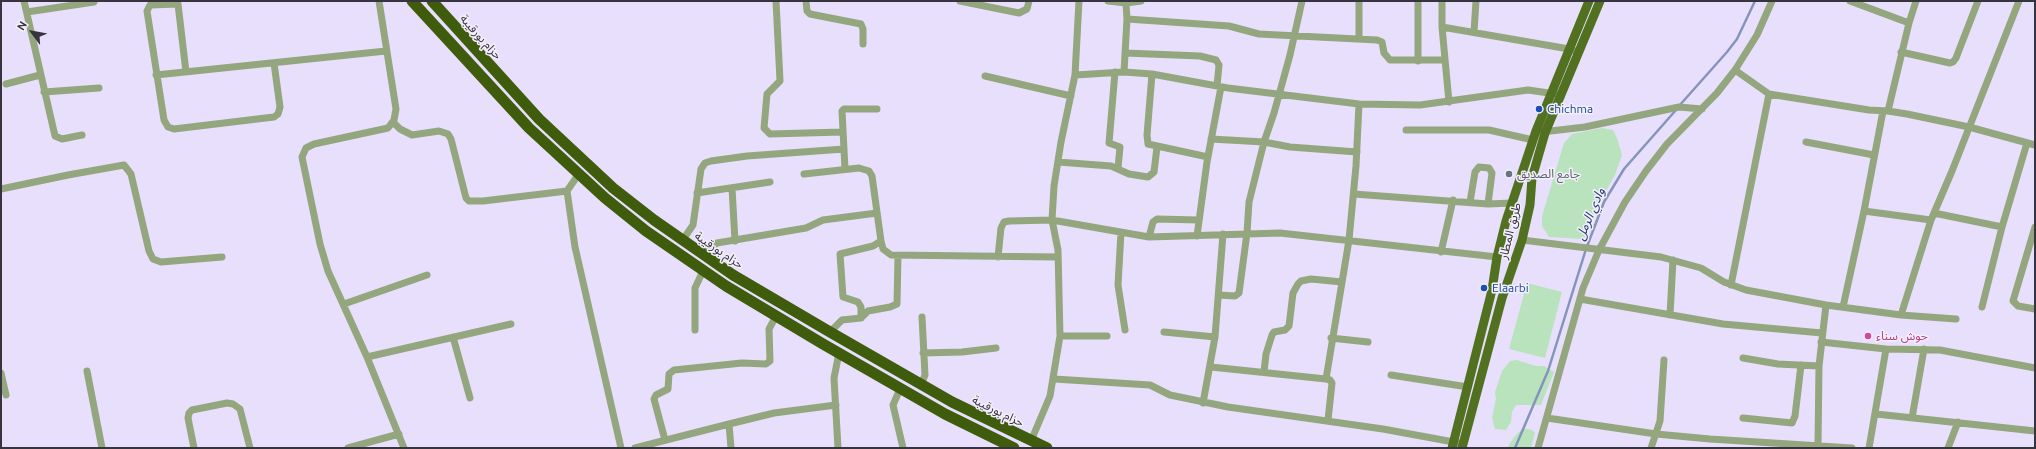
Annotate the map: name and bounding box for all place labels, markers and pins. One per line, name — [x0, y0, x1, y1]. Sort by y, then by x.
place label: Chichma — [1547, 102, 1593, 116]
marker: Chichma — [1534, 104, 1544, 114]
place label: جامع الصديق — [1517, 167, 1580, 181]
marker: جامع الصديق — [1504, 169, 1514, 179]
place label: Elaarbi — [1492, 281, 1529, 295]
marker: Elaarbi — [1479, 283, 1489, 293]
place label: حوش سناء — [1876, 329, 1928, 343]
marker: حوش سناء — [1863, 331, 1873, 341]

